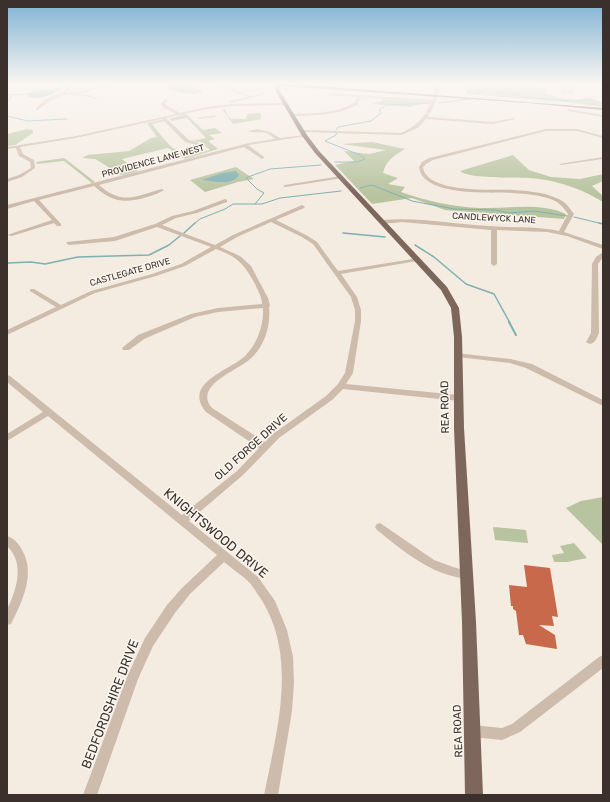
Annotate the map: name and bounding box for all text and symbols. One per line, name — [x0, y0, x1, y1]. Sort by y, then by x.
street label: PROVIDENCE LANE WEST — [101, 142, 205, 180]
street label: CANDLEWYCK LANE — [452, 211, 536, 225]
street label: CASTLEGATE DRIVE — [89, 256, 171, 288]
street label: REA ROAD — [438, 380, 452, 434]
street label: OLD FORGE DRIVE — [212, 411, 290, 483]
street label: KNIGHTSWOOD DRIVE — [161, 485, 271, 581]
street label: BEDFORDSHIRE DRIVE — [78, 637, 142, 771]
street label: REA ROAD — [451, 704, 465, 758]

